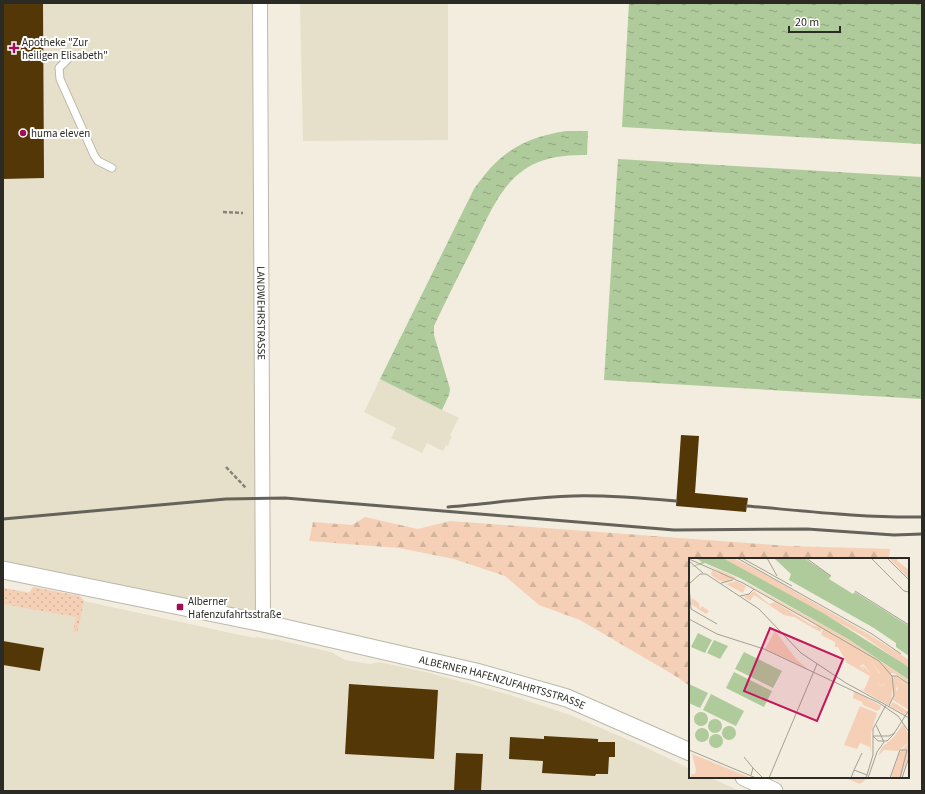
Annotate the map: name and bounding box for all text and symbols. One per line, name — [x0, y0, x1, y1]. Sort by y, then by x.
scale bar — [789, 8, 840, 34]
text: 20 m — [795, 14, 819, 31]
place label: Apotheke "Zur heiligen Elisabeth" — [22, 35, 108, 63]
marker: Apotheke "Zur heiligen Elisabeth" — [9, 43, 19, 53]
place label: huma eleven — [31, 126, 90, 141]
marker: huma eleven — [18, 128, 28, 138]
street label: LANDWEHRSTRASSE — [254, 266, 269, 360]
inset map — [689, 558, 909, 778]
place label: Alberner Hafenzufahrtsstraße — [188, 594, 282, 622]
marker: Alberner Hafenzufahrtsstraße — [175, 602, 185, 612]
street label: ALBERNER HAFENZUFAHRTSSTRASSE — [418, 652, 588, 713]

